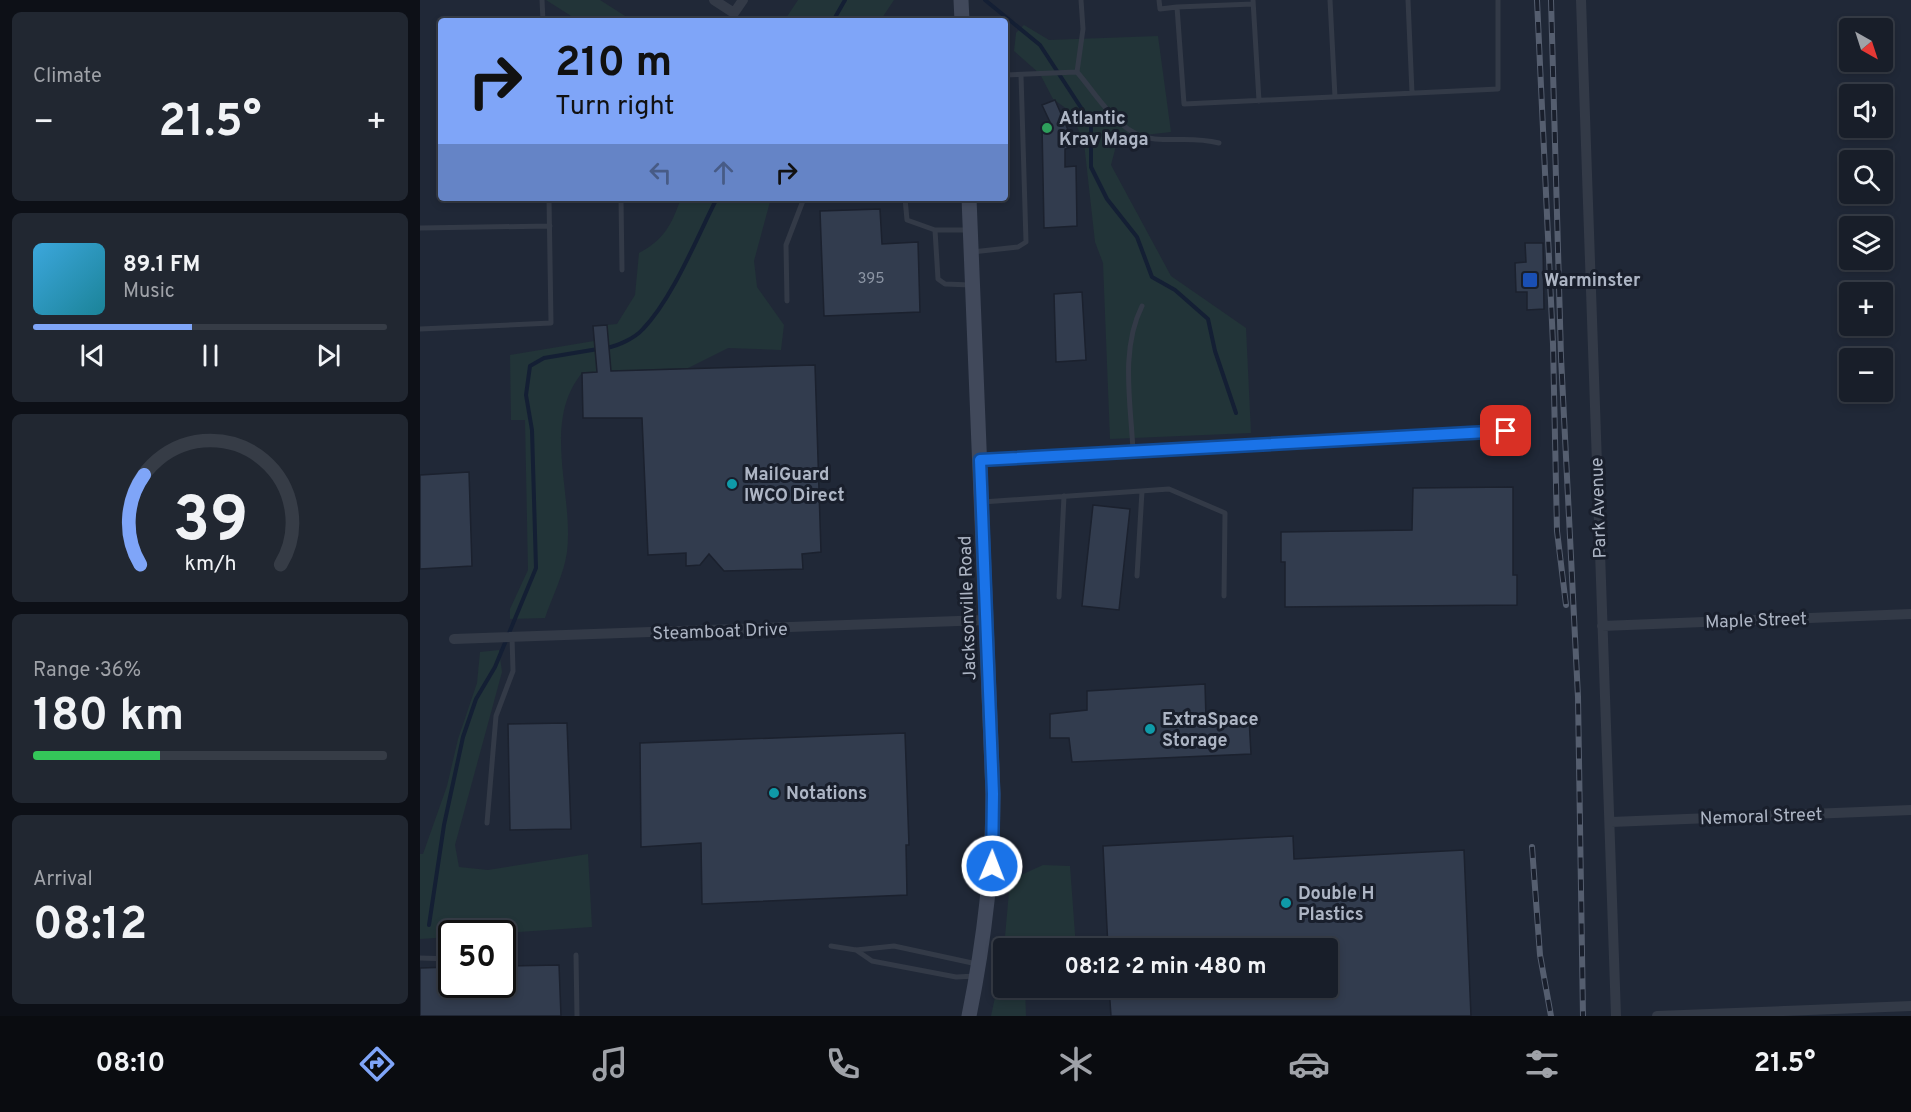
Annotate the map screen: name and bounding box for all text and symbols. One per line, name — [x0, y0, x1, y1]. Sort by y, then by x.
north arrow — [1839, 18, 1893, 72]
map controls — [1839, 18, 1893, 402]
text: 210 m — [555, 38, 672, 91]
icon: right — [456, 42, 534, 120]
text: Climate — [33, 64, 102, 90]
button: sound — [1839, 84, 1893, 138]
text: Turn right — [555, 90, 674, 124]
text: 21.5° — [159, 95, 261, 152]
text: − — [33, 103, 54, 145]
text: + — [366, 103, 387, 145]
place label: Atlantic Krav Maga — [1059, 108, 1149, 152]
marker: Atlantic Krav Maga — [1040, 121, 1054, 135]
button: search — [1839, 150, 1893, 204]
icon: left — [644, 156, 677, 189]
icon: ahead — [707, 156, 740, 189]
icon: right — [770, 156, 803, 189]
button: layers — [1839, 216, 1893, 270]
text: 89.1 FM — [123, 252, 200, 279]
house number: 395 — [858, 270, 885, 289]
place label: Warminster — [1544, 270, 1641, 293]
marker: Warminster — [1521, 271, 1539, 289]
text: Music — [123, 279, 175, 305]
button: + — [1839, 282, 1893, 336]
icon: previous — [76, 339, 109, 372]
icon: pause — [194, 339, 227, 372]
icon: next — [312, 339, 345, 372]
button: − — [1839, 348, 1893, 402]
pin — [1480, 405, 1531, 456]
icon: arrive — [1489, 414, 1522, 447]
street label: Park Avenue — [1586, 457, 1613, 559]
place label: MailGuard IWCO Direct — [744, 464, 845, 508]
marker: MailGuard IWCO Direct — [725, 477, 739, 491]
text: 39 — [172, 484, 248, 563]
street label: Jacksonville Road — [954, 535, 983, 681]
text: km/h — [184, 551, 236, 578]
street label: Maple Street — [1705, 608, 1807, 635]
street label: Steamboat Drive — [652, 619, 788, 646]
text: Range · 36% — [33, 658, 141, 684]
text: 180 km — [33, 689, 184, 746]
place label: ExtraSpace Storage — [1162, 709, 1259, 753]
marker: ExtraSpace Storage — [1143, 722, 1157, 736]
place label: Notations — [786, 783, 867, 806]
marker: Notations — [767, 786, 781, 800]
street label: Nemoral Street — [1699, 804, 1823, 831]
position arrow — [960, 834, 1024, 898]
text: Arrival — [33, 867, 93, 893]
place label: Double H Plastics — [1298, 883, 1375, 927]
marker: Double H Plastics — [1279, 896, 1293, 910]
text: 08:12 — [33, 898, 147, 955]
speed limit sign: 50 — [438, 920, 516, 998]
text: 08:12 · 2 min · 480 m — [1064, 954, 1267, 981]
icon: directions — [356, 1043, 398, 1085]
icon: music — [589, 1043, 631, 1085]
icon: phone — [822, 1043, 864, 1085]
icon: climate — [1055, 1043, 1097, 1085]
icon: car — [1288, 1043, 1330, 1085]
icon: filters — [1521, 1043, 1563, 1085]
text: 08:10 — [95, 1047, 165, 1081]
text: 21.5° — [1754, 1047, 1816, 1081]

